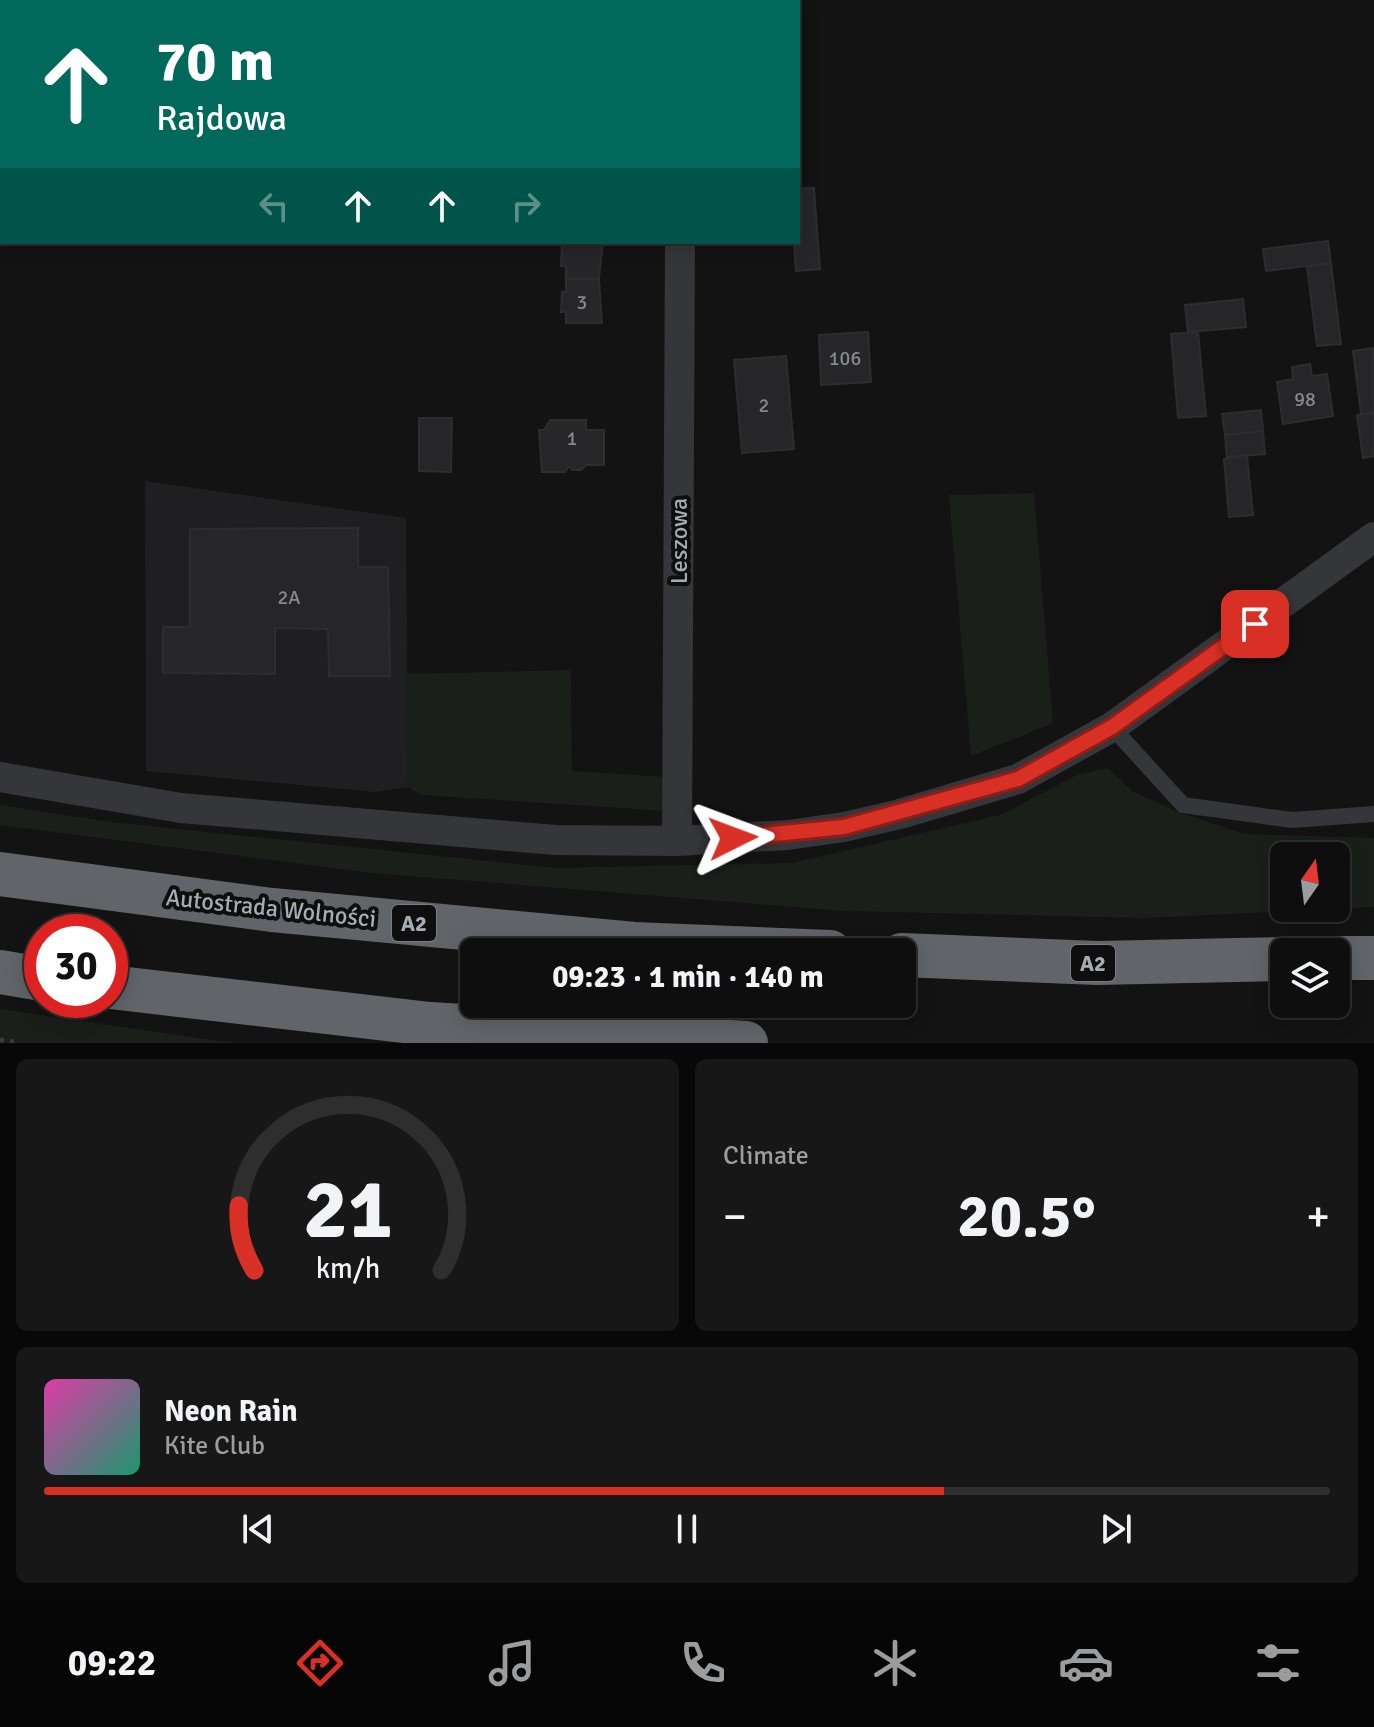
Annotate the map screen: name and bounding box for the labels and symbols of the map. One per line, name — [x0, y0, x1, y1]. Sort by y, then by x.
house number: 3 — [577, 290, 587, 315]
house number: 106 — [829, 346, 861, 371]
house number: 98 — [1294, 387, 1316, 412]
house number: 2 — [759, 393, 769, 418]
house number: 1 — [567, 426, 577, 451]
street label: Leszowa — [664, 498, 694, 584]
house number: 2A — [277, 585, 301, 610]
pin — [1221, 590, 1289, 658]
position arrow — [691, 796, 775, 880]
north arrow — [1270, 842, 1350, 922]
street label: Autostrada Wolności — [164, 882, 378, 934]
road number: A2 — [392, 905, 436, 941]
speed limit sign: 30 — [24, 914, 128, 1018]
road number: A2 — [1071, 945, 1115, 981]

